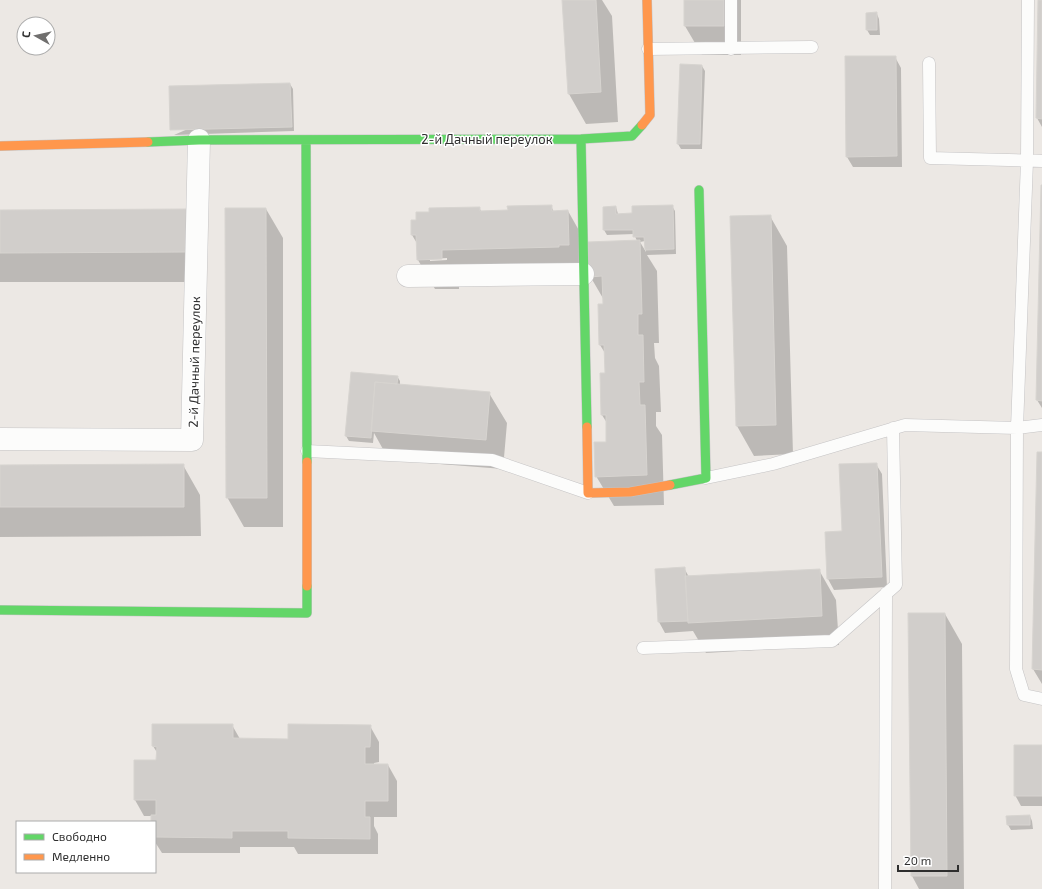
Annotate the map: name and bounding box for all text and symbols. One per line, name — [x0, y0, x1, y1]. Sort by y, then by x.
north arrow — [16, 16, 56, 56]
text: С — [19, 30, 33, 39]
street label: 2-й Дачный переулок — [421, 131, 553, 147]
street label: 2-й Дачный переулок — [185, 296, 203, 428]
legend — [16, 821, 156, 873]
text: Свободно — [52, 829, 107, 843]
scale bar — [898, 847, 958, 873]
text: Медленно — [52, 849, 110, 863]
text: 20 m — [904, 853, 931, 867]

